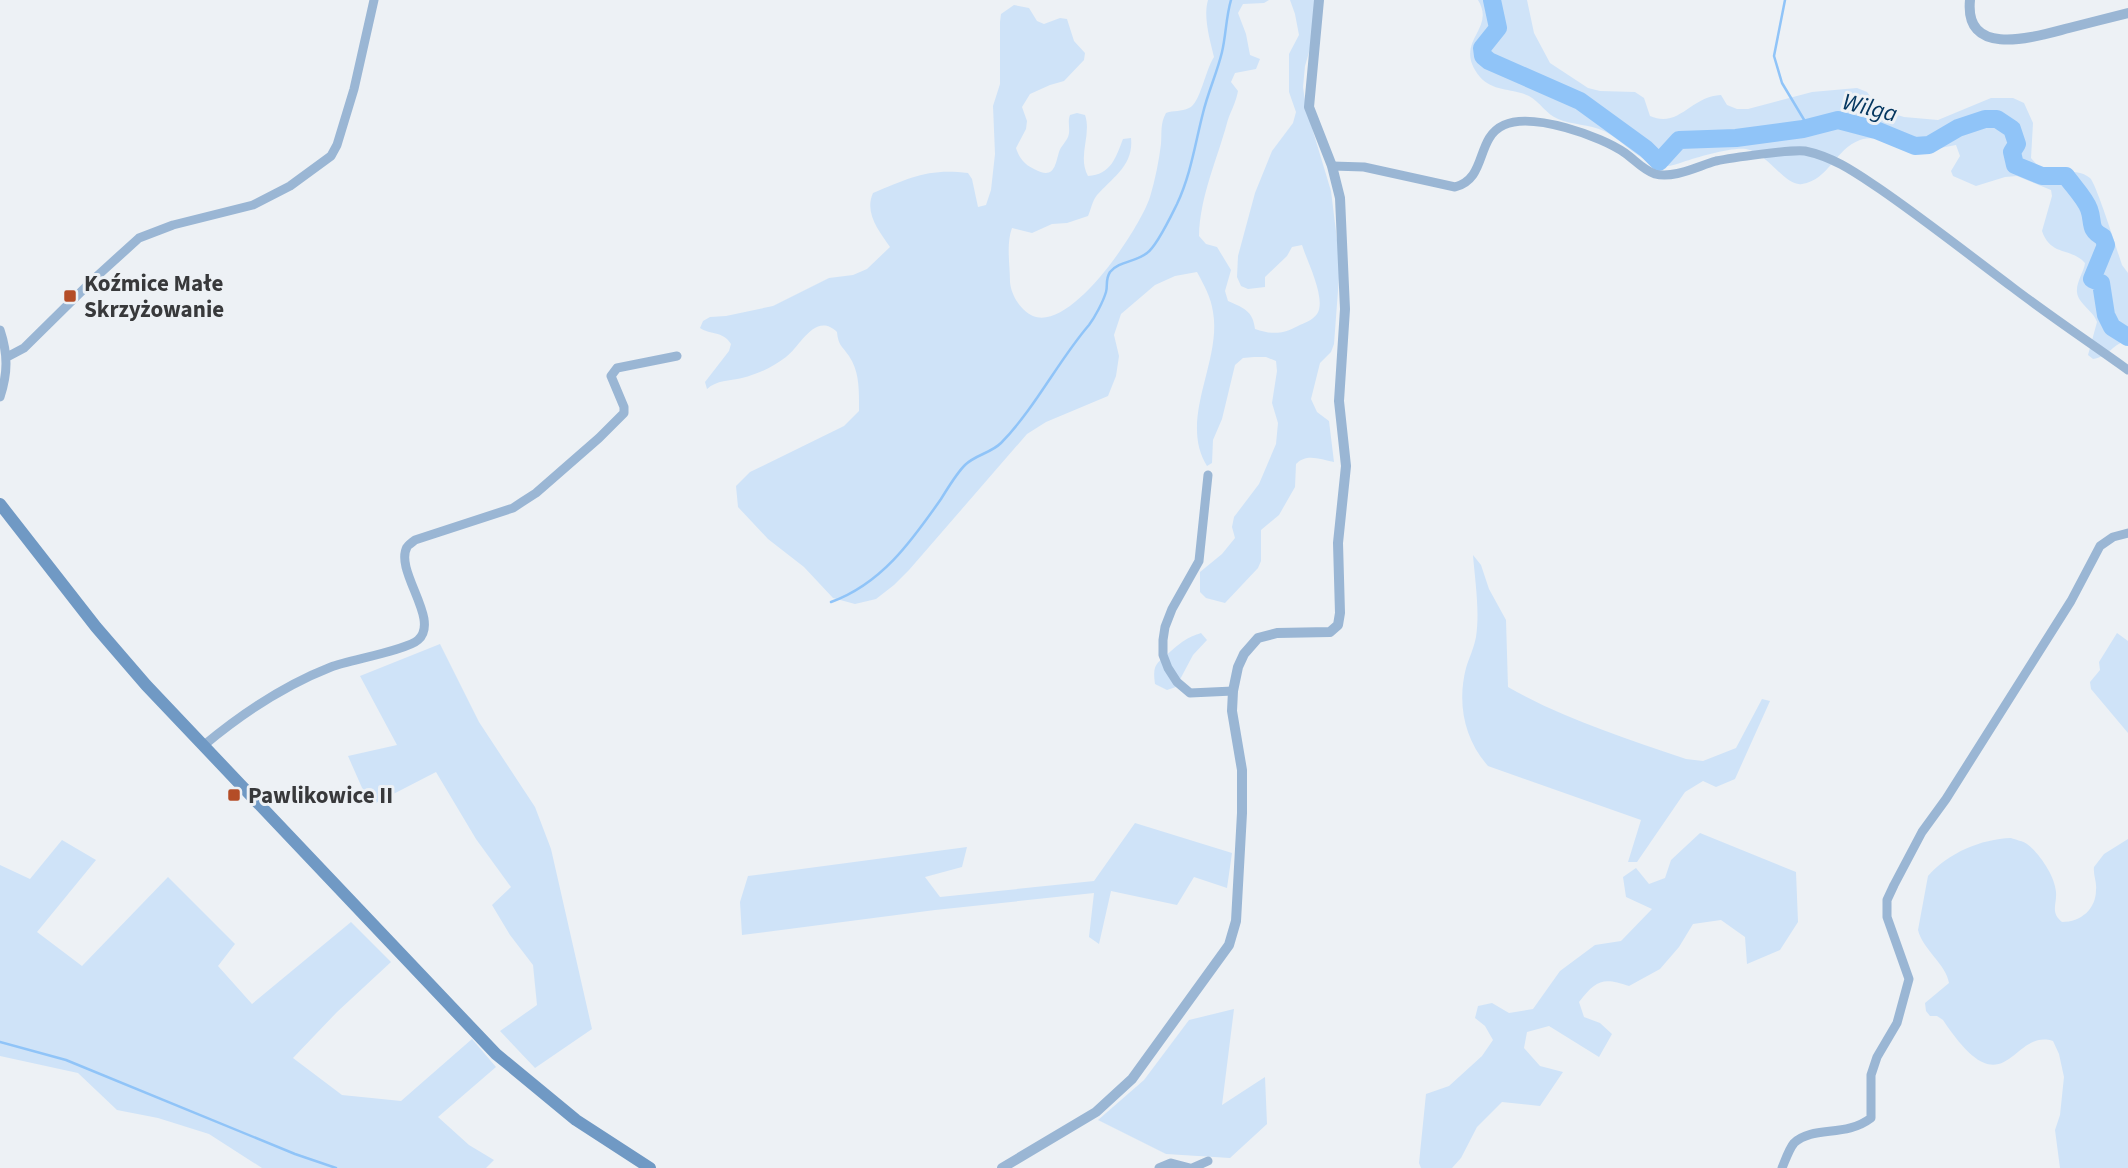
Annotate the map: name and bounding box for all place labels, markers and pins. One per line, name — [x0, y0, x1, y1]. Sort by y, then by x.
place label: Koźmice Małe Skrzyżowanie — [84, 267, 224, 326]
marker: Koźmice Małe Skrzyżowanie — [62, 288, 78, 304]
place label: Pawlikowice II — [248, 779, 393, 812]
marker: Pawlikowice II — [226, 787, 242, 803]

